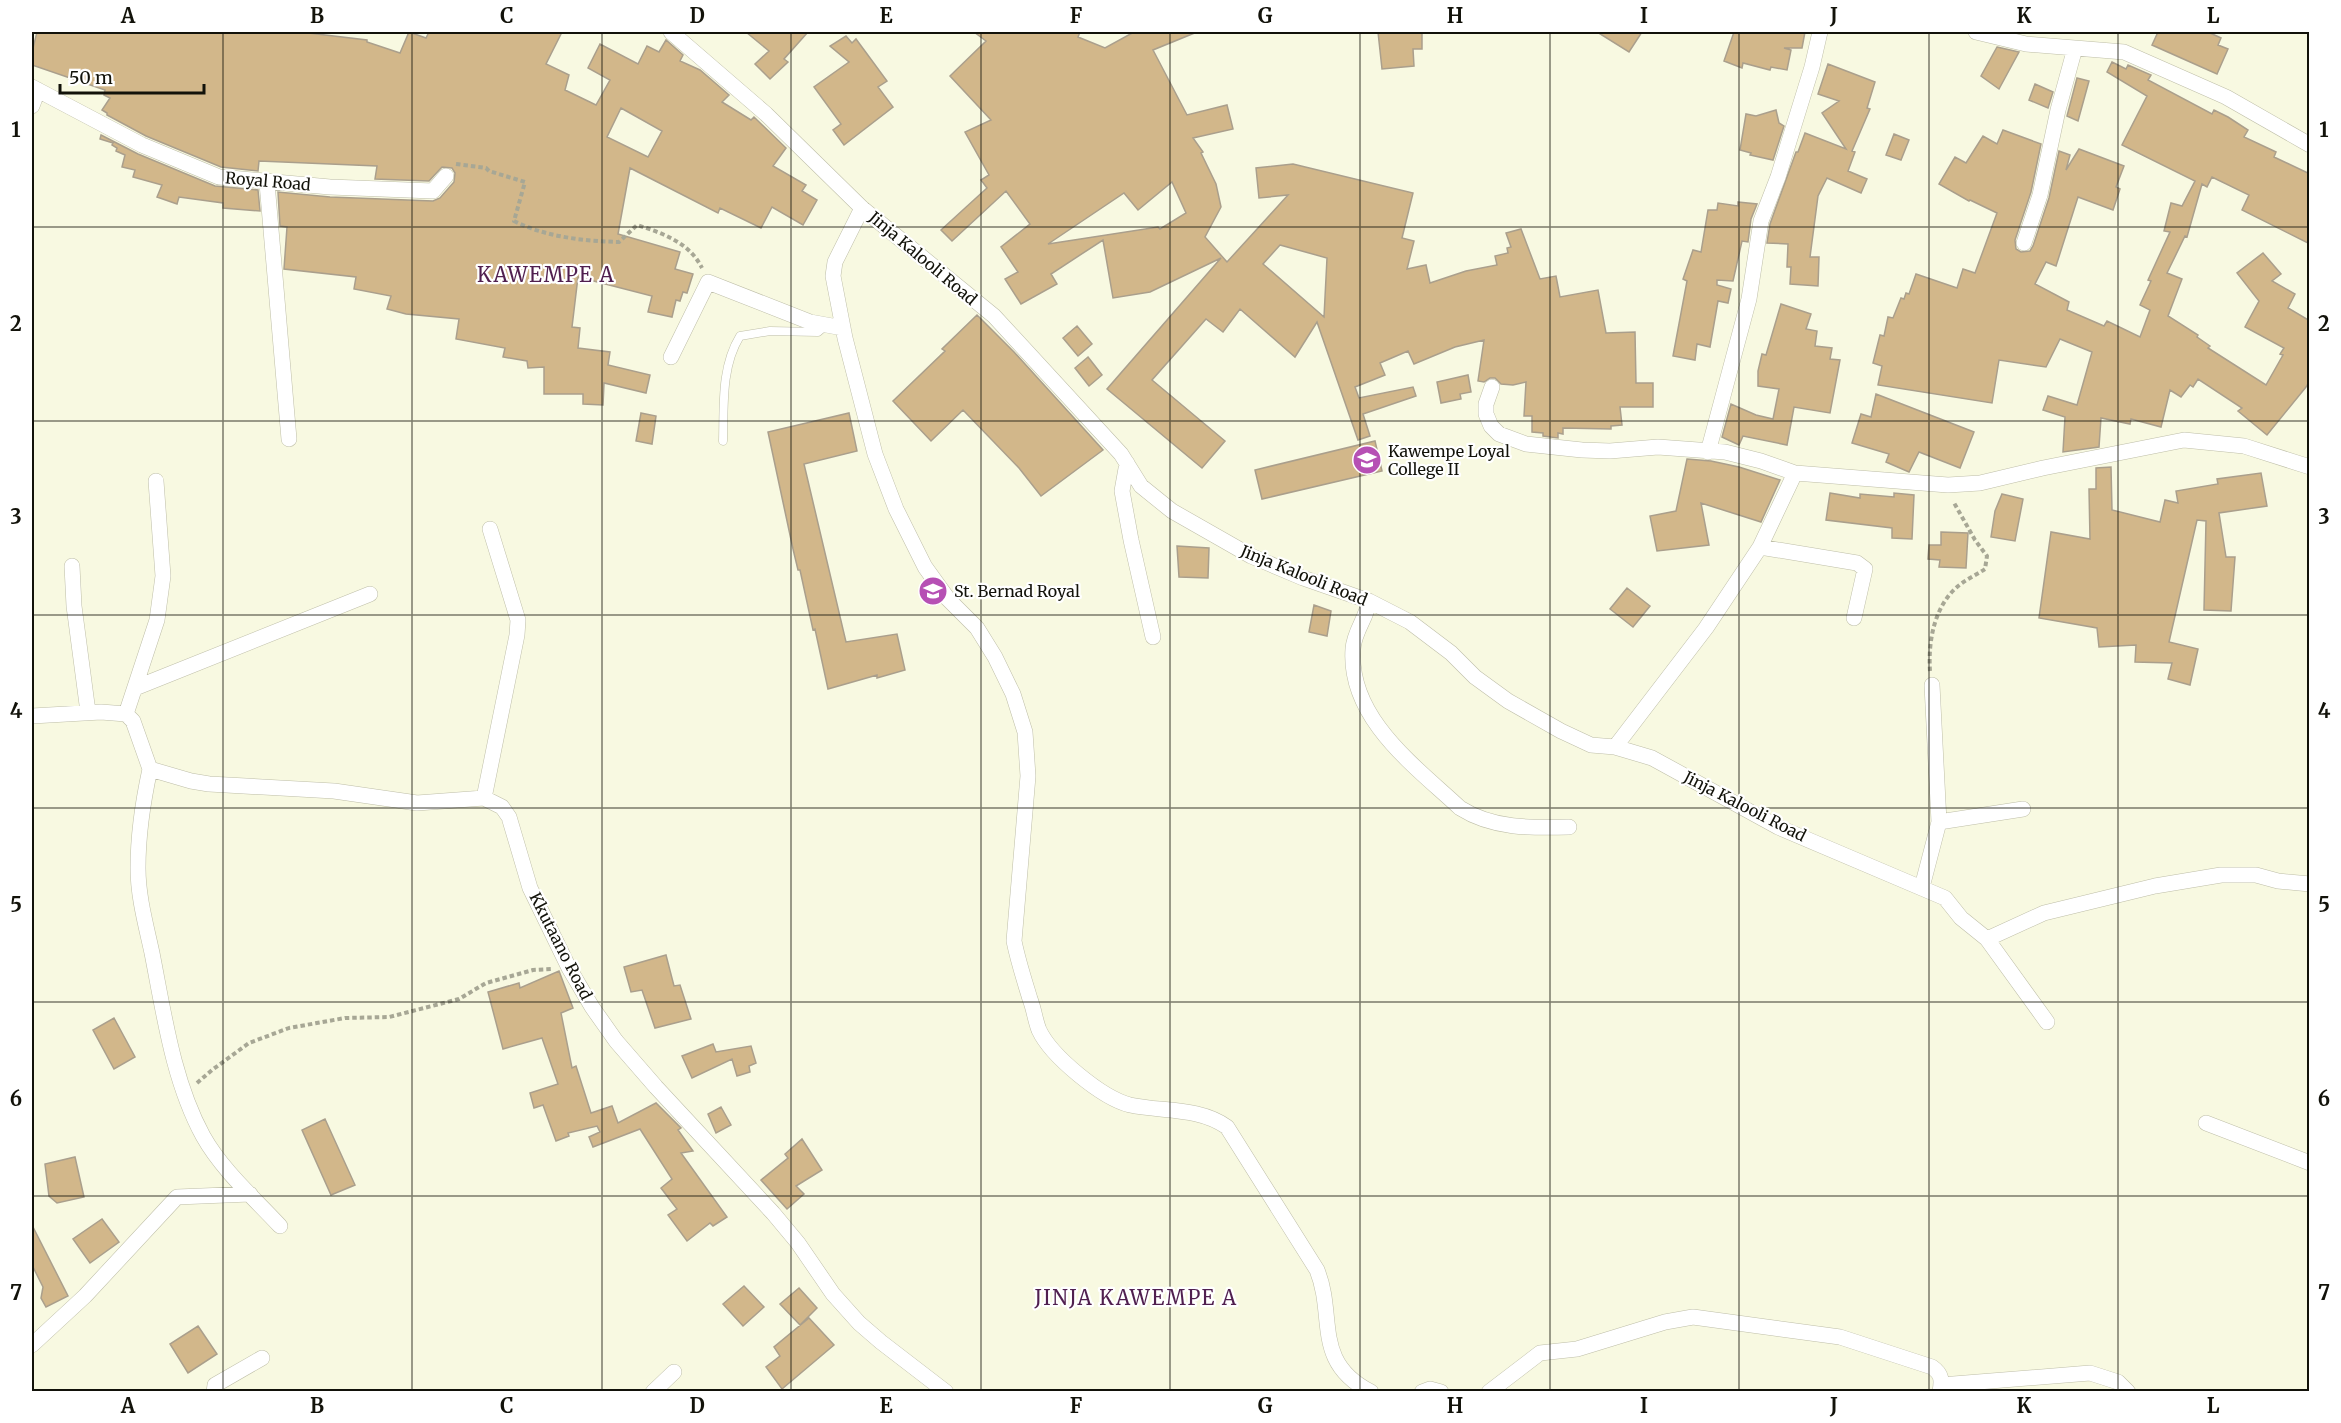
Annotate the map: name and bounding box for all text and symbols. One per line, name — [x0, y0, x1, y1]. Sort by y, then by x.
text: A — [120, 3, 136, 28]
text: B — [310, 3, 324, 28]
text: C — [500, 3, 514, 28]
text: D — [689, 3, 705, 28]
text: E — [879, 3, 893, 28]
text: F — [1070, 3, 1083, 28]
text: G — [1258, 3, 1273, 28]
text: H — [1447, 3, 1463, 28]
text: I — [1640, 3, 1648, 28]
text: J — [1829, 3, 1838, 28]
text: K — [2017, 3, 2032, 28]
text: L — [2207, 3, 2220, 28]
scale bar — [60, 57, 204, 95]
text: 50 m — [69, 66, 113, 89]
text: 1 — [11, 117, 21, 142]
text: 1 — [2319, 117, 2329, 142]
street label: Royal Road — [224, 167, 312, 195]
street label: Jinja Kalooli Road — [864, 206, 981, 309]
district label: KAWEMPE A — [477, 262, 615, 287]
text: 2 — [10, 311, 22, 336]
text: 2 — [2318, 311, 2330, 336]
place label: Kawempe Loyal College II — [1388, 441, 1510, 479]
school or university icon: Kawempe Loyal College II — [1351, 444, 1383, 476]
text: 3 — [10, 504, 22, 529]
text: 3 — [2318, 504, 2330, 529]
street label: Jinja Kalooli Road — [1237, 540, 1371, 610]
school or university icon: St. Bernad Royal — [917, 575, 949, 607]
place label: St. Bernad Royal — [954, 581, 1080, 601]
text: 4 — [10, 698, 23, 723]
text: 4 — [2318, 698, 2331, 723]
street label: Jinja Kalooli Road — [1679, 766, 1810, 846]
street label: Kkutaano Road — [525, 889, 597, 1003]
text: 5 — [10, 892, 22, 917]
text: 5 — [2318, 892, 2330, 917]
text: 6 — [10, 1086, 22, 1111]
text: 6 — [2318, 1086, 2330, 1111]
text: 7 — [10, 1280, 22, 1305]
text: 7 — [2318, 1280, 2330, 1305]
district label: JINJA KAWEMPE A — [1034, 1285, 1237, 1310]
text: A — [120, 1393, 136, 1418]
text: B — [310, 1393, 324, 1418]
text: C — [500, 1393, 514, 1418]
text: D — [689, 1393, 705, 1418]
text: E — [879, 1393, 893, 1418]
text: F — [1070, 1393, 1083, 1418]
text: G — [1258, 1393, 1273, 1418]
text: H — [1447, 1393, 1463, 1418]
text: I — [1640, 1393, 1648, 1418]
text: J — [1829, 1393, 1838, 1418]
text: K — [2017, 1393, 2032, 1418]
text: L — [2207, 1393, 2220, 1418]

